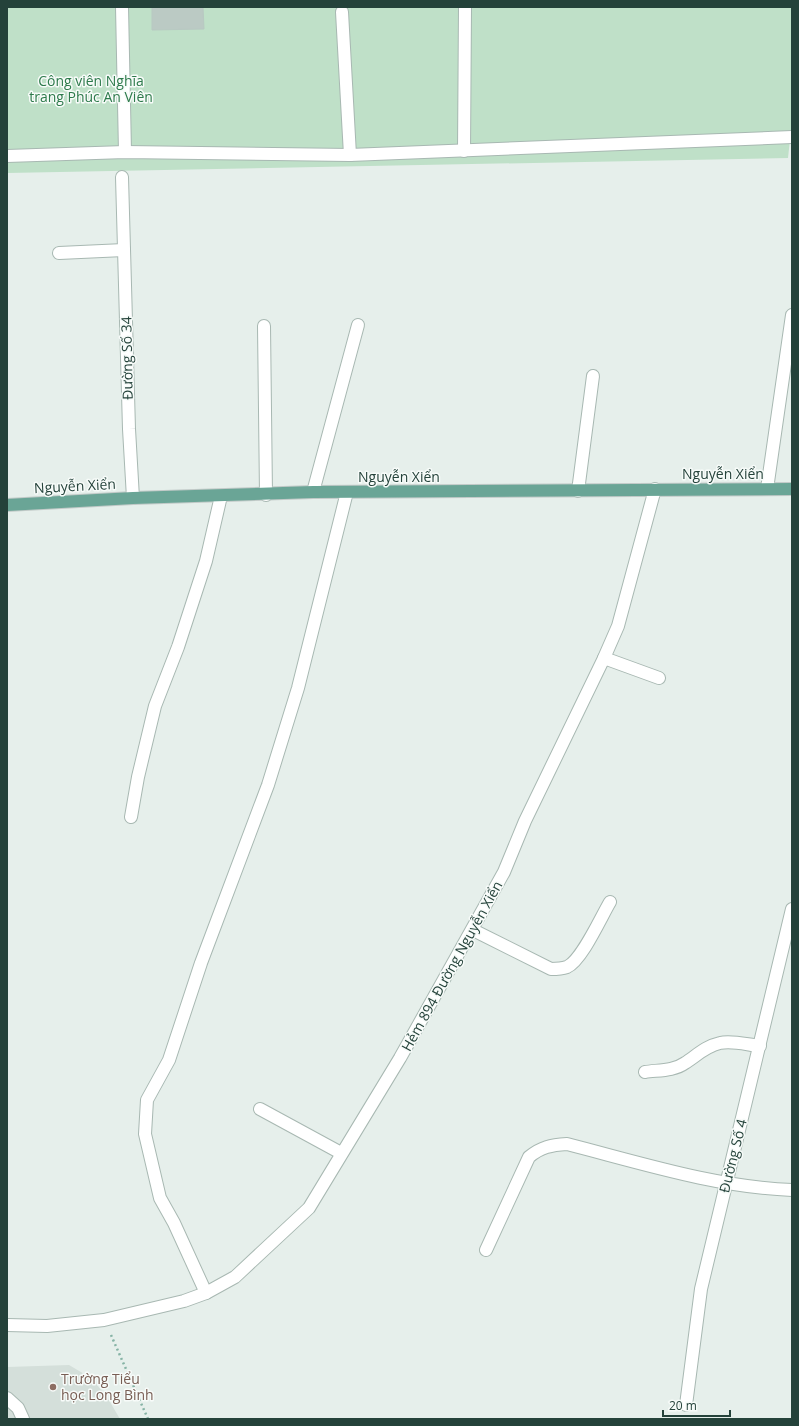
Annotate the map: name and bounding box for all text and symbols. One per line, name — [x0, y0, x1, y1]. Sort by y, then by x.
park label: Công viên Nghĩa trang Phúc An Viên — [29, 71, 153, 106]
street label: Đường Số 34 — [116, 316, 137, 400]
street label: Nguyễn Xiển — [682, 464, 764, 483]
street label: Nguyễn Xiển — [358, 467, 440, 486]
street label: Nguyễn Xiển — [34, 474, 116, 497]
street label: Hẻm 894 Đường Nguyễn Xiển — [397, 877, 506, 1054]
street label: Đường Số 4 — [714, 1117, 751, 1195]
place label: Trường Tiểu học Long Bình — [61, 1369, 154, 1404]
marker: Trường Tiểu học Long Bình — [48, 1382, 58, 1392]
scale bar — [663, 1392, 730, 1418]
text: 20 m — [669, 1397, 697, 1414]

